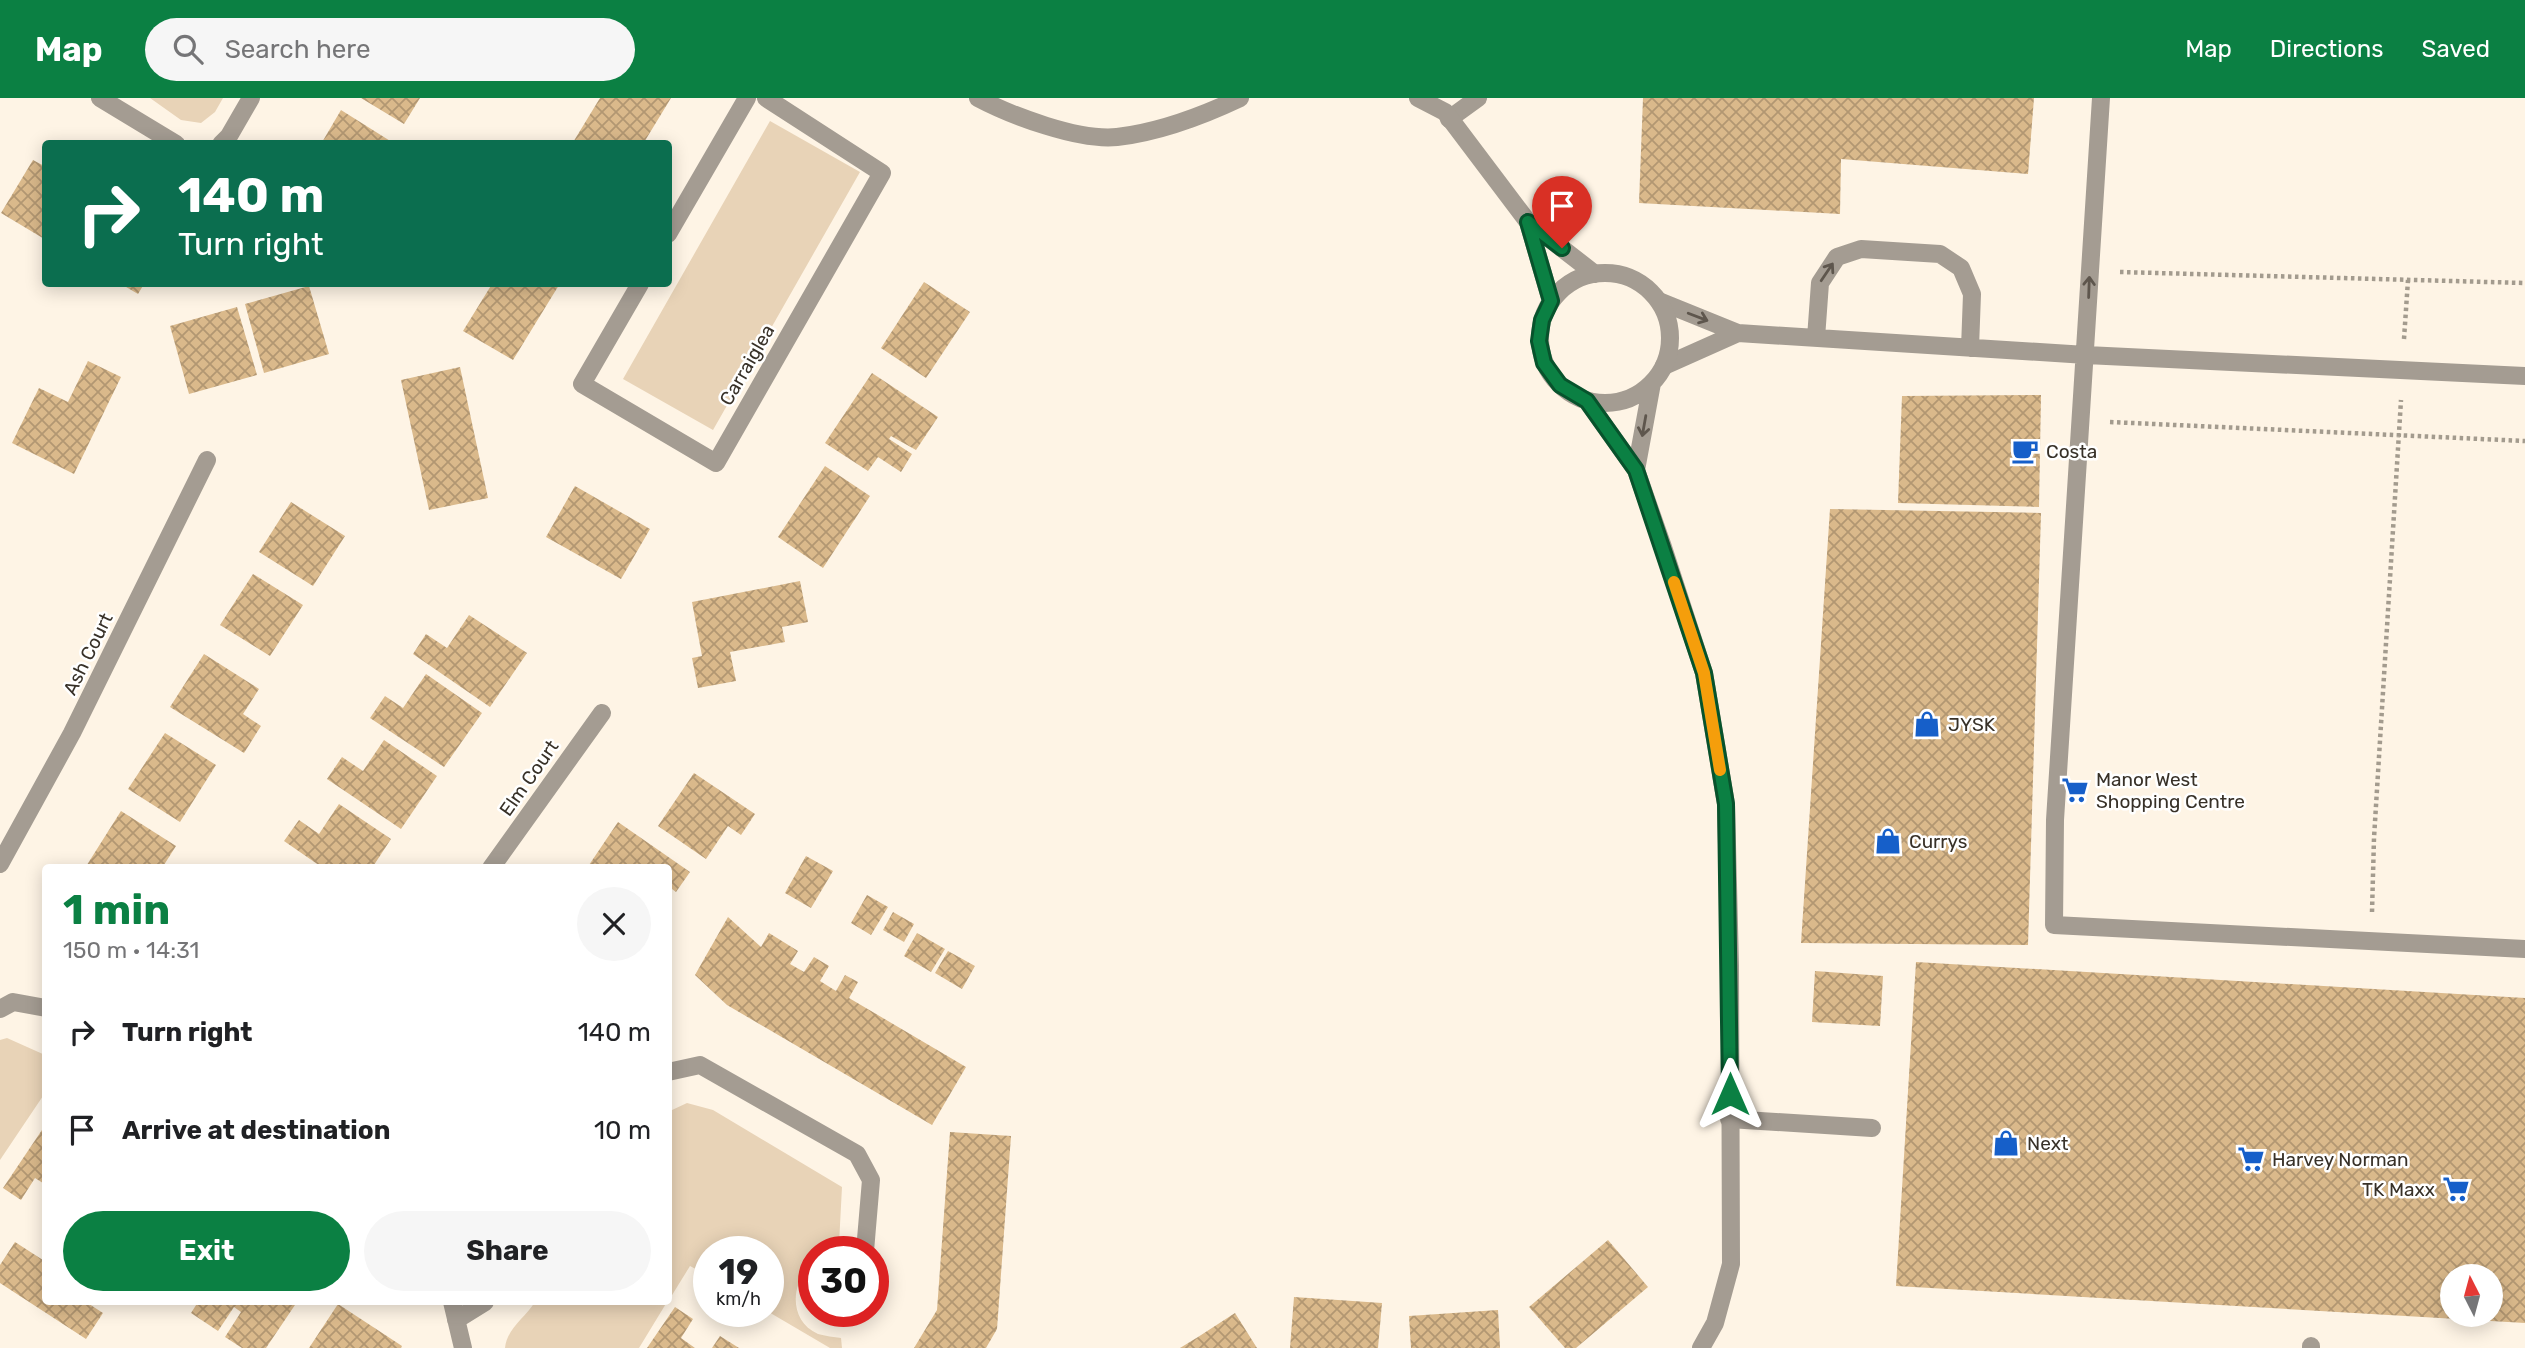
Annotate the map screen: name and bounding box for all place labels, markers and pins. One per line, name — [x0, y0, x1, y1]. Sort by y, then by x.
pin — [1532, 176, 1592, 248]
cafe icon: Costa — [2010, 436, 2040, 466]
place label: Costa — [2046, 440, 2097, 463]
shop icon: JYSK — [1912, 709, 1942, 739]
place label: JYSK — [1948, 713, 1996, 736]
place label: Manor West Shopping Centre — [2096, 768, 2245, 813]
supermarket icon: Manor West Shopping Centre — [2060, 775, 2090, 805]
shop icon: Currys — [1873, 826, 1903, 856]
place label: Currys — [1909, 830, 1967, 853]
shop icon: Next — [1991, 1128, 2021, 1158]
place label: Next — [2027, 1132, 2069, 1155]
supermarket icon: Harvey Norman — [2236, 1144, 2266, 1174]
place label: Harvey Norman — [2272, 1148, 2409, 1171]
supermarket icon: TK Maxx — [2441, 1174, 2471, 1204]
place label: TK Maxx — [2362, 1178, 2435, 1201]

